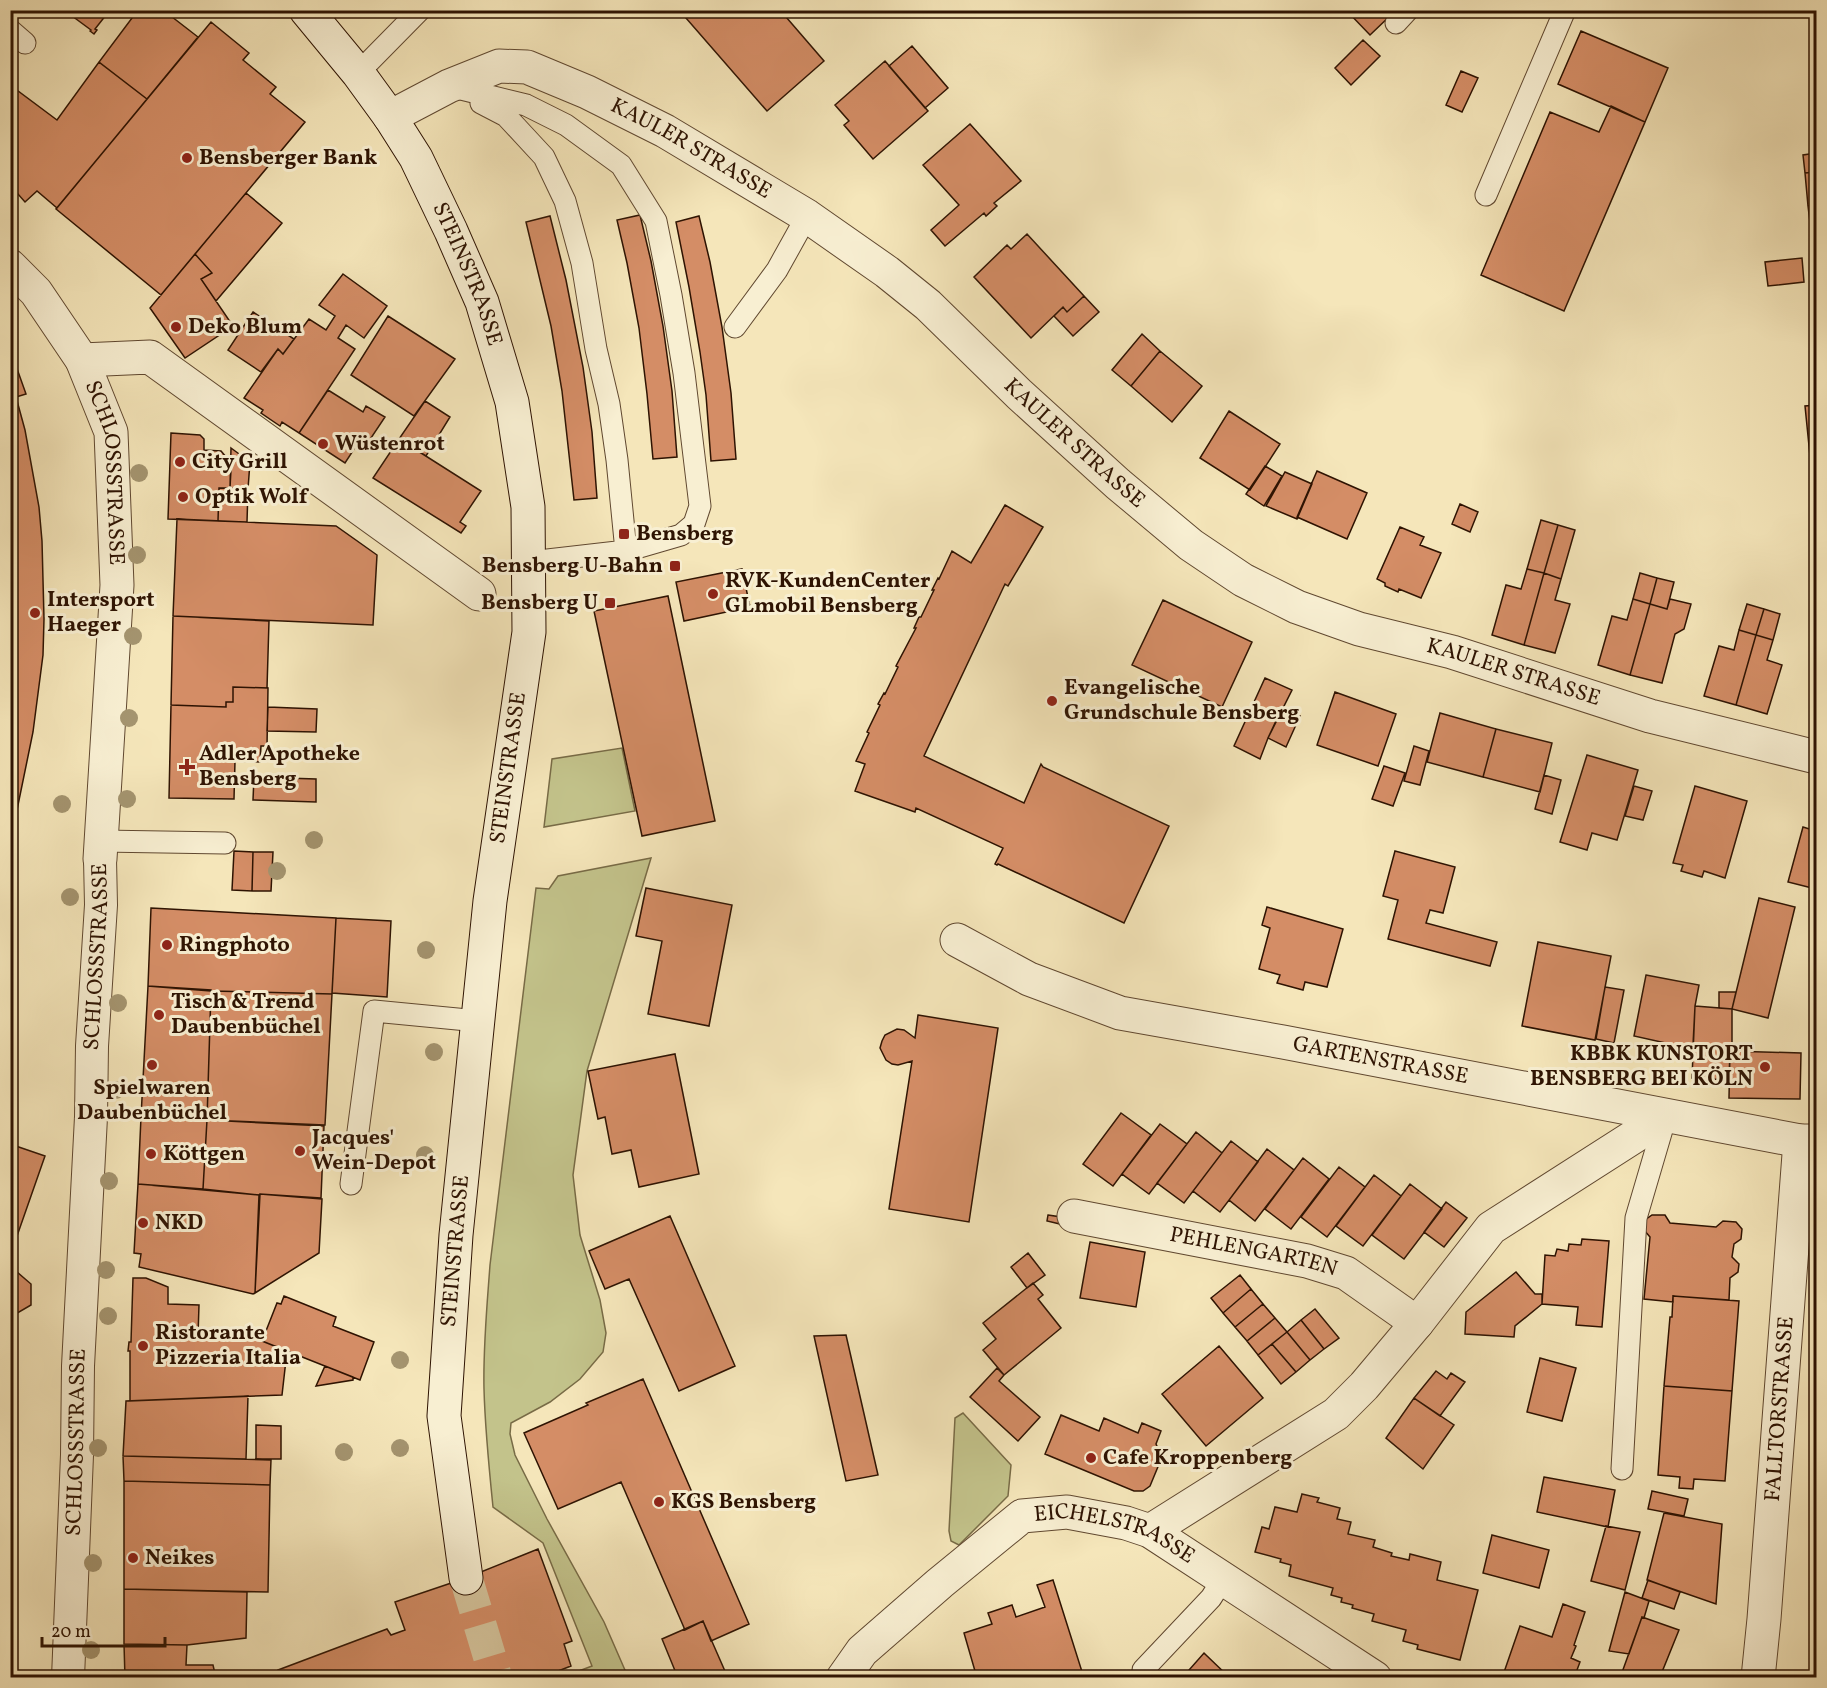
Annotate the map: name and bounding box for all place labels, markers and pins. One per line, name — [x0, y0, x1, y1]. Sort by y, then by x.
place label: Bensberger Bank — [199, 143, 377, 174]
marker: Bensberger Bank — [180, 151, 194, 165]
place label: Deko Blum — [188, 312, 302, 343]
marker: Deko Blum — [169, 320, 183, 334]
place label: Wüstenrot — [335, 429, 445, 460]
marker: Wüstenrot — [316, 437, 330, 451]
place label: City Grill — [192, 447, 288, 478]
marker: City Grill — [173, 455, 187, 469]
place label: Optik Wolf — [195, 482, 310, 513]
marker: Optik Wolf — [176, 490, 190, 504]
place label: Bensberg — [636, 519, 734, 550]
marker: Bensberg — [617, 527, 631, 541]
place label: Bensberg U-Bahn — [482, 551, 663, 582]
marker: Bensberg U-Bahn — [668, 559, 682, 573]
place label: RVK-KundenCenter GLmobil Bensberg — [725, 566, 931, 622]
place label: Intersport Haeger — [47, 585, 155, 641]
marker: RVK-KundenCenter GLmobil Bensberg — [706, 587, 720, 601]
place label: Bensberg U — [481, 588, 598, 619]
marker: Bensberg U — [603, 596, 617, 610]
marker: Intersport Haeger — [28, 606, 42, 620]
place label: Evangelische Grundschule Bensberg — [1064, 673, 1299, 729]
marker: Evangelische Grundschule Bensberg — [1045, 694, 1059, 708]
place label: Adler Apotheke Bensberg — [199, 739, 360, 795]
marker: Adler Apotheke Bensberg — [180, 760, 194, 774]
place label: Ringphoto — [179, 930, 290, 961]
marker: Ringphoto — [160, 938, 174, 952]
place label: Tisch & Trend Daubenbüchel — [171, 987, 321, 1043]
marker: Tisch & Trend Daubenbüchel — [152, 1008, 166, 1022]
place label: KBBK KUNSTORT BENSBERG BEI KÖLN — [1530, 1039, 1753, 1095]
marker: Spielwaren Daubenbüchel — [145, 1058, 159, 1072]
marker: KBBK KUNSTORT BENSBERG BEI KÖLN — [1758, 1060, 1772, 1074]
place label: Spielwaren Daubenbüchel — [77, 1073, 227, 1129]
place label: Jacques' Wein-Depot — [311, 1123, 436, 1179]
place label: Köttgen — [163, 1139, 245, 1170]
marker: Jacques' Wein-Depot — [293, 1144, 307, 1158]
marker: Köttgen — [144, 1147, 158, 1161]
place label: NKD — [155, 1208, 203, 1239]
marker: NKD — [136, 1216, 150, 1230]
place label: Ristorante Pizzeria Italia — [155, 1318, 301, 1374]
marker: Ristorante Pizzeria Italia — [136, 1339, 150, 1353]
place label: Cafe Kroppenberg — [1103, 1443, 1292, 1474]
marker: Cafe Kroppenberg — [1084, 1451, 1098, 1465]
place label: KGS Bensberg — [671, 1487, 816, 1518]
marker: KGS Bensberg — [652, 1495, 666, 1509]
place label: Neikes — [145, 1543, 214, 1574]
marker: Neikes — [126, 1551, 140, 1565]

